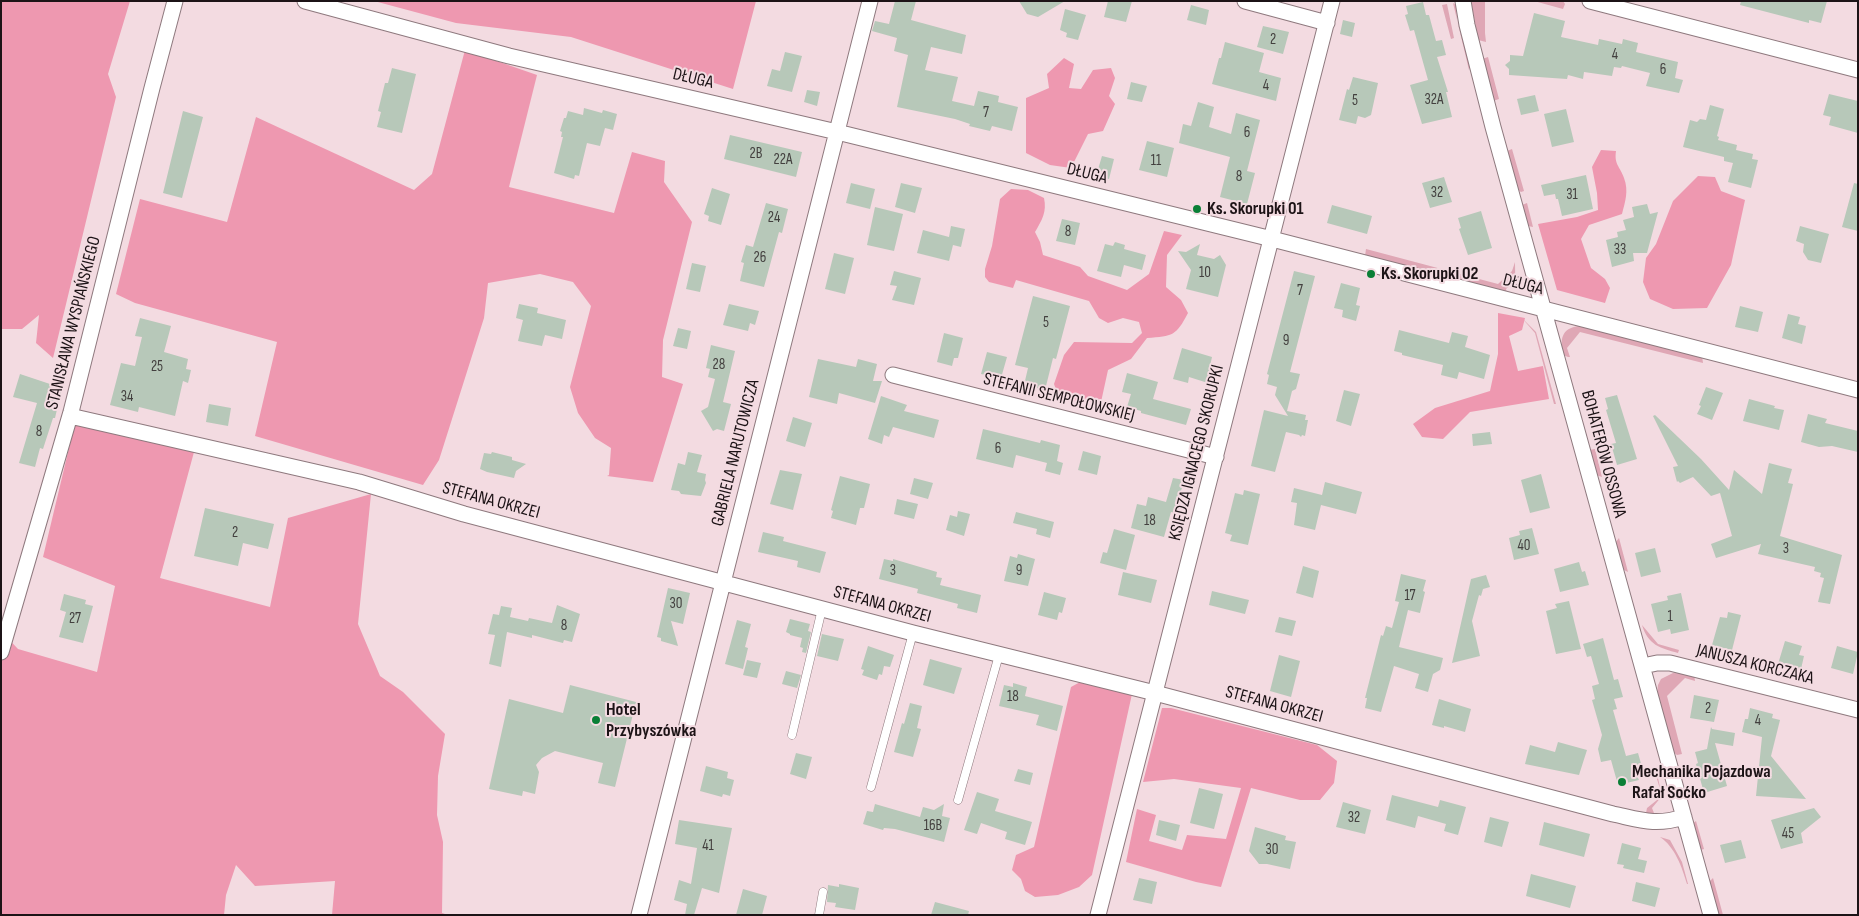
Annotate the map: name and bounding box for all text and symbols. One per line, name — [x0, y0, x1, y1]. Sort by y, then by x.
house number: 2 — [1270, 31, 1276, 49]
house number: 4 — [1612, 46, 1618, 64]
house number: 6 — [1660, 61, 1666, 79]
street label: DŁUGA — [671, 64, 715, 94]
house number: 4 — [1263, 77, 1269, 95]
house number: 32A — [1425, 91, 1443, 109]
house number: 5 — [1352, 92, 1358, 110]
house number: 7 — [983, 104, 989, 122]
house number: 6 — [1244, 124, 1250, 142]
house number: 2B — [750, 145, 762, 163]
house number: 22A — [774, 151, 792, 169]
house number: 11 — [1151, 152, 1161, 170]
street label: DŁUGA — [1065, 159, 1109, 189]
house number: 8 — [1236, 168, 1242, 186]
house number: 32 — [1431, 184, 1443, 202]
house number: 31 — [1566, 186, 1578, 204]
place label: Ks. Skorupki 01 — [1207, 198, 1304, 220]
marker: Ks. Skorupki 01 — [1191, 203, 1203, 215]
house number: 24 — [768, 209, 780, 227]
house number: 8 — [1065, 223, 1071, 241]
street label: STANISŁAWA WYSPIAŃSKIEGO — [42, 234, 106, 412]
house number: 33 — [1614, 241, 1626, 259]
house number: 26 — [754, 249, 766, 267]
place label: Ks. Skorupki 02 — [1381, 263, 1478, 285]
house number: 10 — [1199, 264, 1211, 282]
marker: Ks. Skorupki 02 — [1365, 268, 1377, 280]
street label: DŁUGA — [1501, 270, 1545, 300]
house number: 7 — [1297, 282, 1303, 300]
house number: 5 — [1043, 314, 1049, 332]
house number: 9 — [1283, 332, 1289, 350]
house number: 28 — [713, 356, 725, 374]
house number: 25 — [151, 358, 163, 376]
street label: KSIĘDZA IGNACEGO SKORUPKI — [1165, 363, 1229, 543]
street label: STEFANII SEMPOŁOWSKIEJ — [981, 369, 1137, 427]
street label: GABRIELA NARUTOWICZA — [707, 377, 765, 529]
house number: 34 — [121, 388, 133, 406]
street label: BOHATERÓW OSSOWA — [1576, 388, 1630, 520]
house number: 8 — [36, 423, 42, 441]
house number: 6 — [995, 440, 1001, 458]
street label: STEFANA OKRZEI — [440, 478, 542, 524]
house number: 18 — [1144, 512, 1156, 530]
house number: 2 — [232, 524, 238, 542]
house number: 40 — [1518, 537, 1530, 555]
house number: 3 — [1783, 540, 1789, 558]
house number: 3 — [890, 562, 896, 580]
house number: 9 — [1016, 562, 1022, 580]
street label: STEFANA OKRZEI — [831, 582, 933, 628]
house number: 17 — [1404, 587, 1416, 605]
house number: 30 — [670, 595, 682, 613]
house number: 1 — [1667, 608, 1673, 626]
house number: 27 — [69, 610, 81, 628]
house number: 8 — [561, 617, 567, 635]
street label: JANUSZA KORCZAKA — [1694, 640, 1816, 690]
street label: STEFANA OKRZEI — [1223, 682, 1325, 728]
house number: 18 — [1007, 688, 1019, 706]
place label: Hotel Przybyszówka — [606, 699, 696, 742]
house number: 2 — [1705, 700, 1711, 718]
house number: 4 — [1755, 712, 1761, 730]
marker: Hotel Przybyszówka — [590, 714, 602, 726]
place label: Mechanika Pojazdowa Rafał Soćko — [1632, 761, 1771, 804]
marker: Mechanika Pojazdowa Rafał Soćko — [1616, 776, 1628, 788]
house number: 32 — [1348, 809, 1360, 827]
house number: 16B — [924, 817, 942, 835]
house number: 45 — [1782, 825, 1794, 843]
house number: 41 — [702, 837, 714, 855]
house number: 30 — [1266, 841, 1278, 859]

